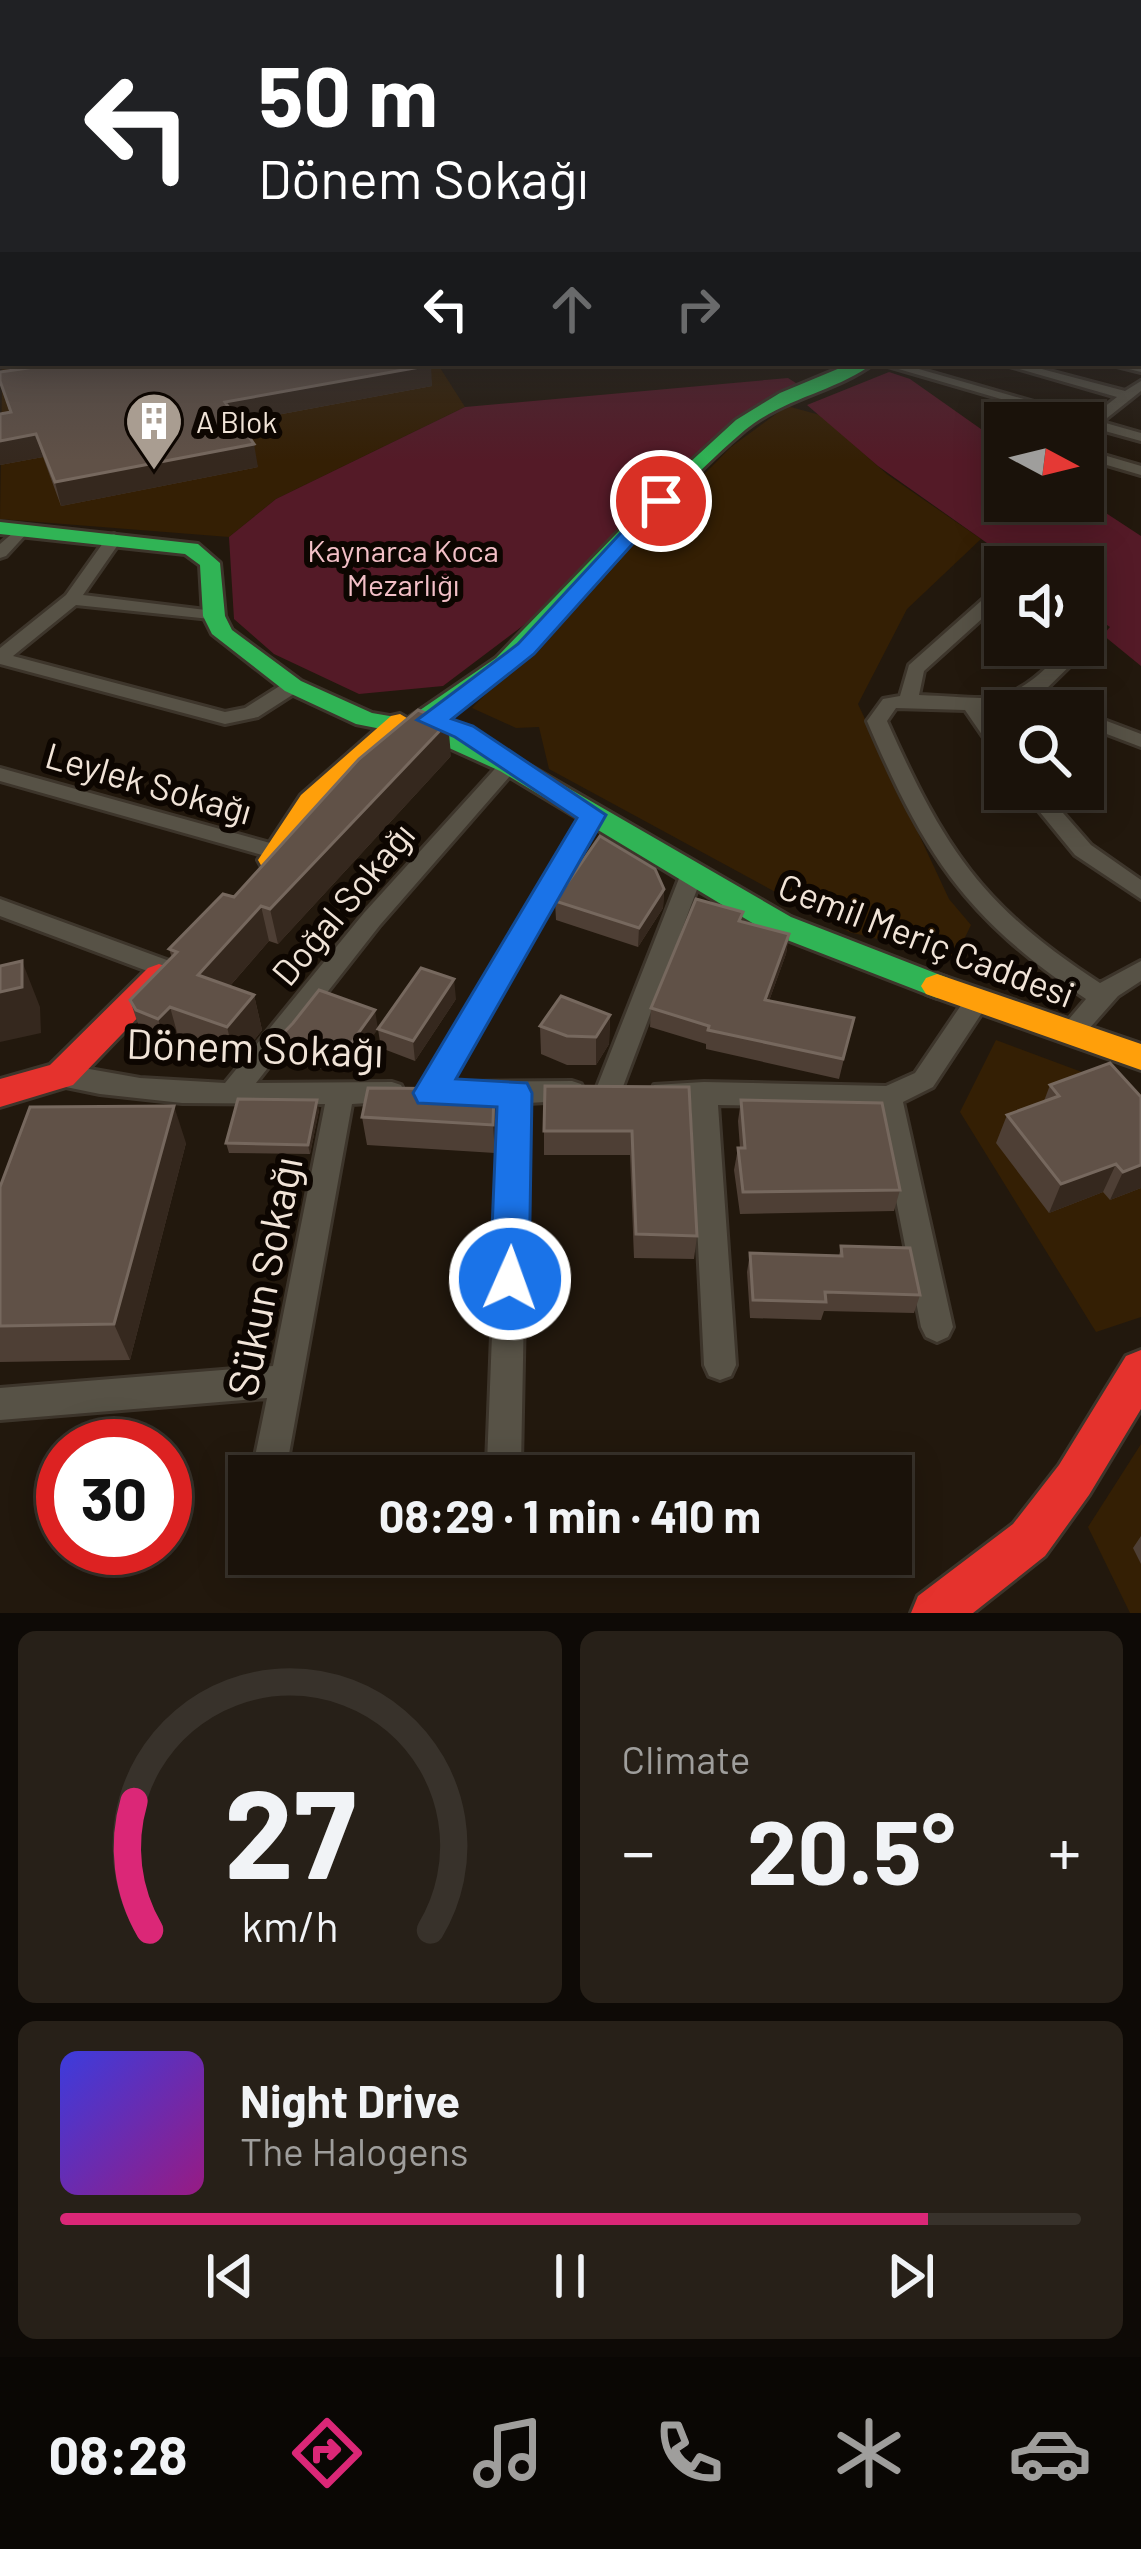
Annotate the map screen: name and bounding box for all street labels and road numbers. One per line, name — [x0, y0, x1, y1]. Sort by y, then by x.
street label: Leylek Sokağı — [41, 732, 257, 832]
street label: Doğal Sokağı — [262, 813, 422, 993]
street label: Cemil Meriç Caddesi — [773, 863, 1081, 1015]
street label: Dönem Sokağı — [126, 1017, 384, 1076]
street label: Sükun Sokağı — [215, 1152, 312, 1400]

